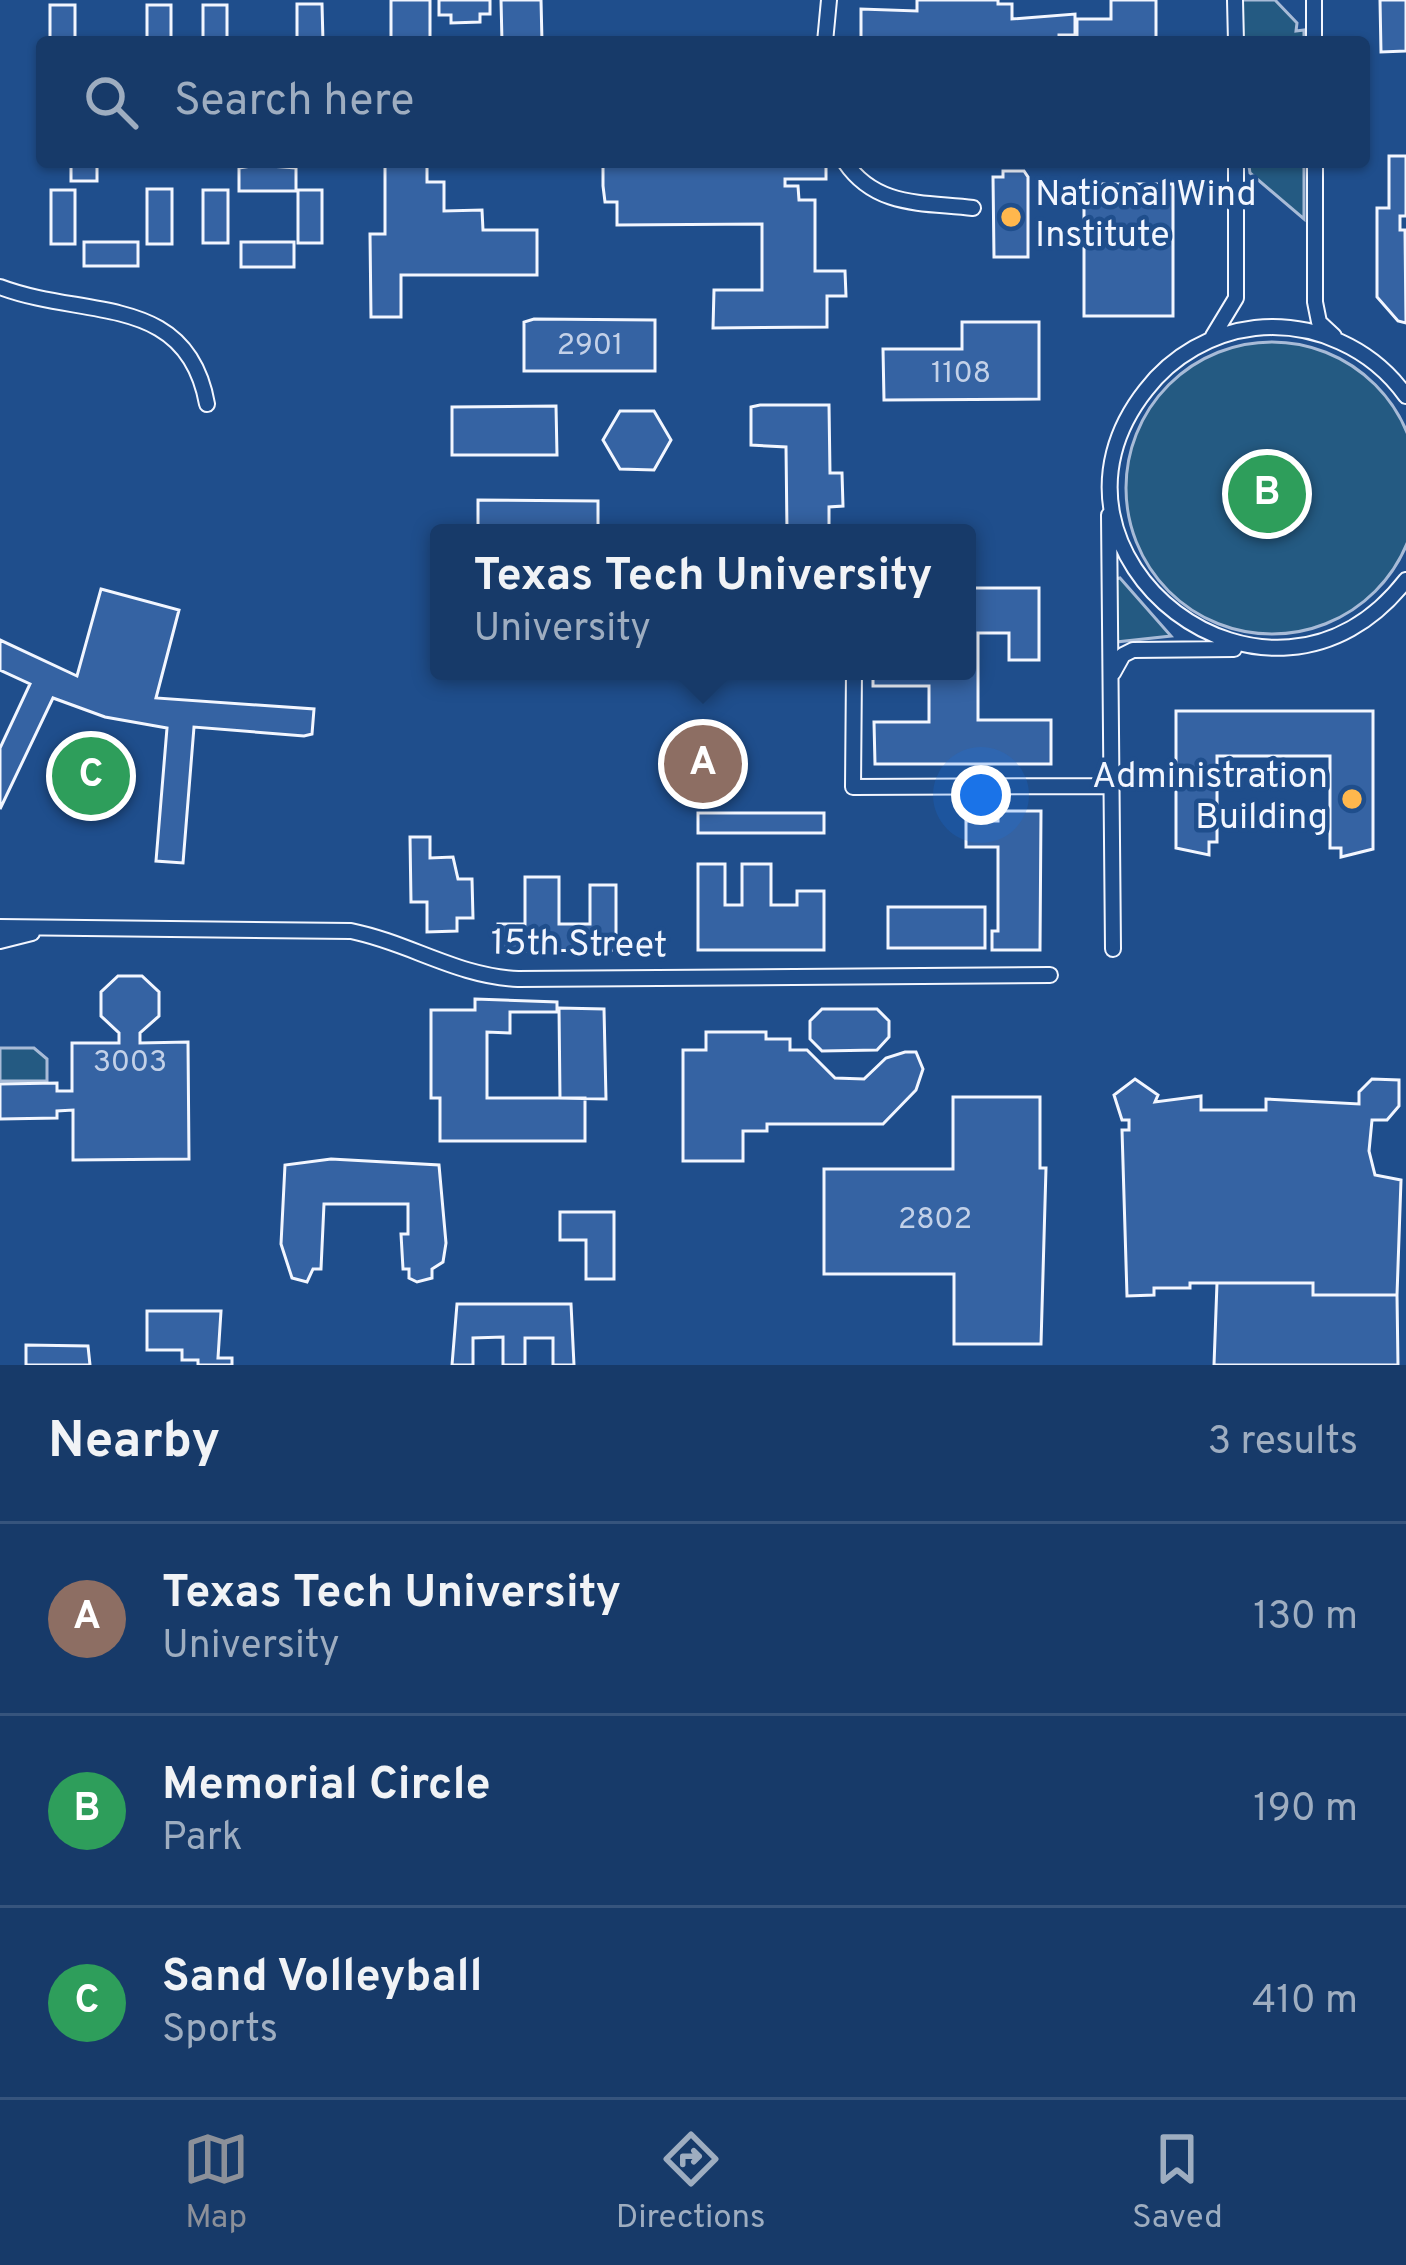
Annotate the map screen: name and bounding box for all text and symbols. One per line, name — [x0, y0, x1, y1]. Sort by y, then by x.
search box — [36, 36, 1370, 168]
icon: search — [78, 69, 144, 135]
text: Search here — [174, 74, 414, 131]
place label: National Wind Institute — [1035, 173, 1257, 260]
marker: National Wind Institute — [998, 204, 1024, 230]
house number: 2901 — [557, 328, 623, 365]
house number: 1108 — [931, 356, 991, 393]
pin: B — [1228, 449, 1306, 539]
popup — [430, 524, 976, 680]
text: Texas Tech University — [473, 549, 933, 606]
text: University — [473, 606, 651, 655]
pin: A — [664, 719, 742, 809]
pin: C — [52, 731, 130, 821]
place label: Administration Building — [1092, 755, 1328, 842]
your location — [951, 765, 1011, 825]
marker: Administration Building — [1339, 786, 1365, 812]
street label: 15th Street — [490, 921, 668, 971]
house number: 3003 — [93, 1045, 167, 1082]
house number: 2802 — [898, 1202, 972, 1239]
text: Nearby — [48, 1411, 220, 1476]
text: 3 results — [1208, 1419, 1358, 1468]
text: Texas Tech University — [162, 1566, 621, 1623]
text: A — [73, 1594, 101, 1643]
text: 130 m — [1253, 1594, 1358, 1643]
text: University — [162, 1623, 340, 1672]
text: Memorial Circle — [162, 1758, 491, 1815]
text: B — [74, 1786, 100, 1835]
text: 190 m — [1253, 1786, 1358, 1835]
text: Park — [162, 1815, 243, 1864]
text: Sand Volleyball — [162, 1950, 483, 2007]
text: C — [75, 1978, 99, 2027]
text: 410 m — [1252, 1978, 1358, 2027]
text: Sports — [162, 2007, 278, 2056]
tab: Map — [183, 2126, 249, 2240]
tab: Directions — [616, 2126, 766, 2240]
tab: Saved — [1132, 2126, 1223, 2240]

